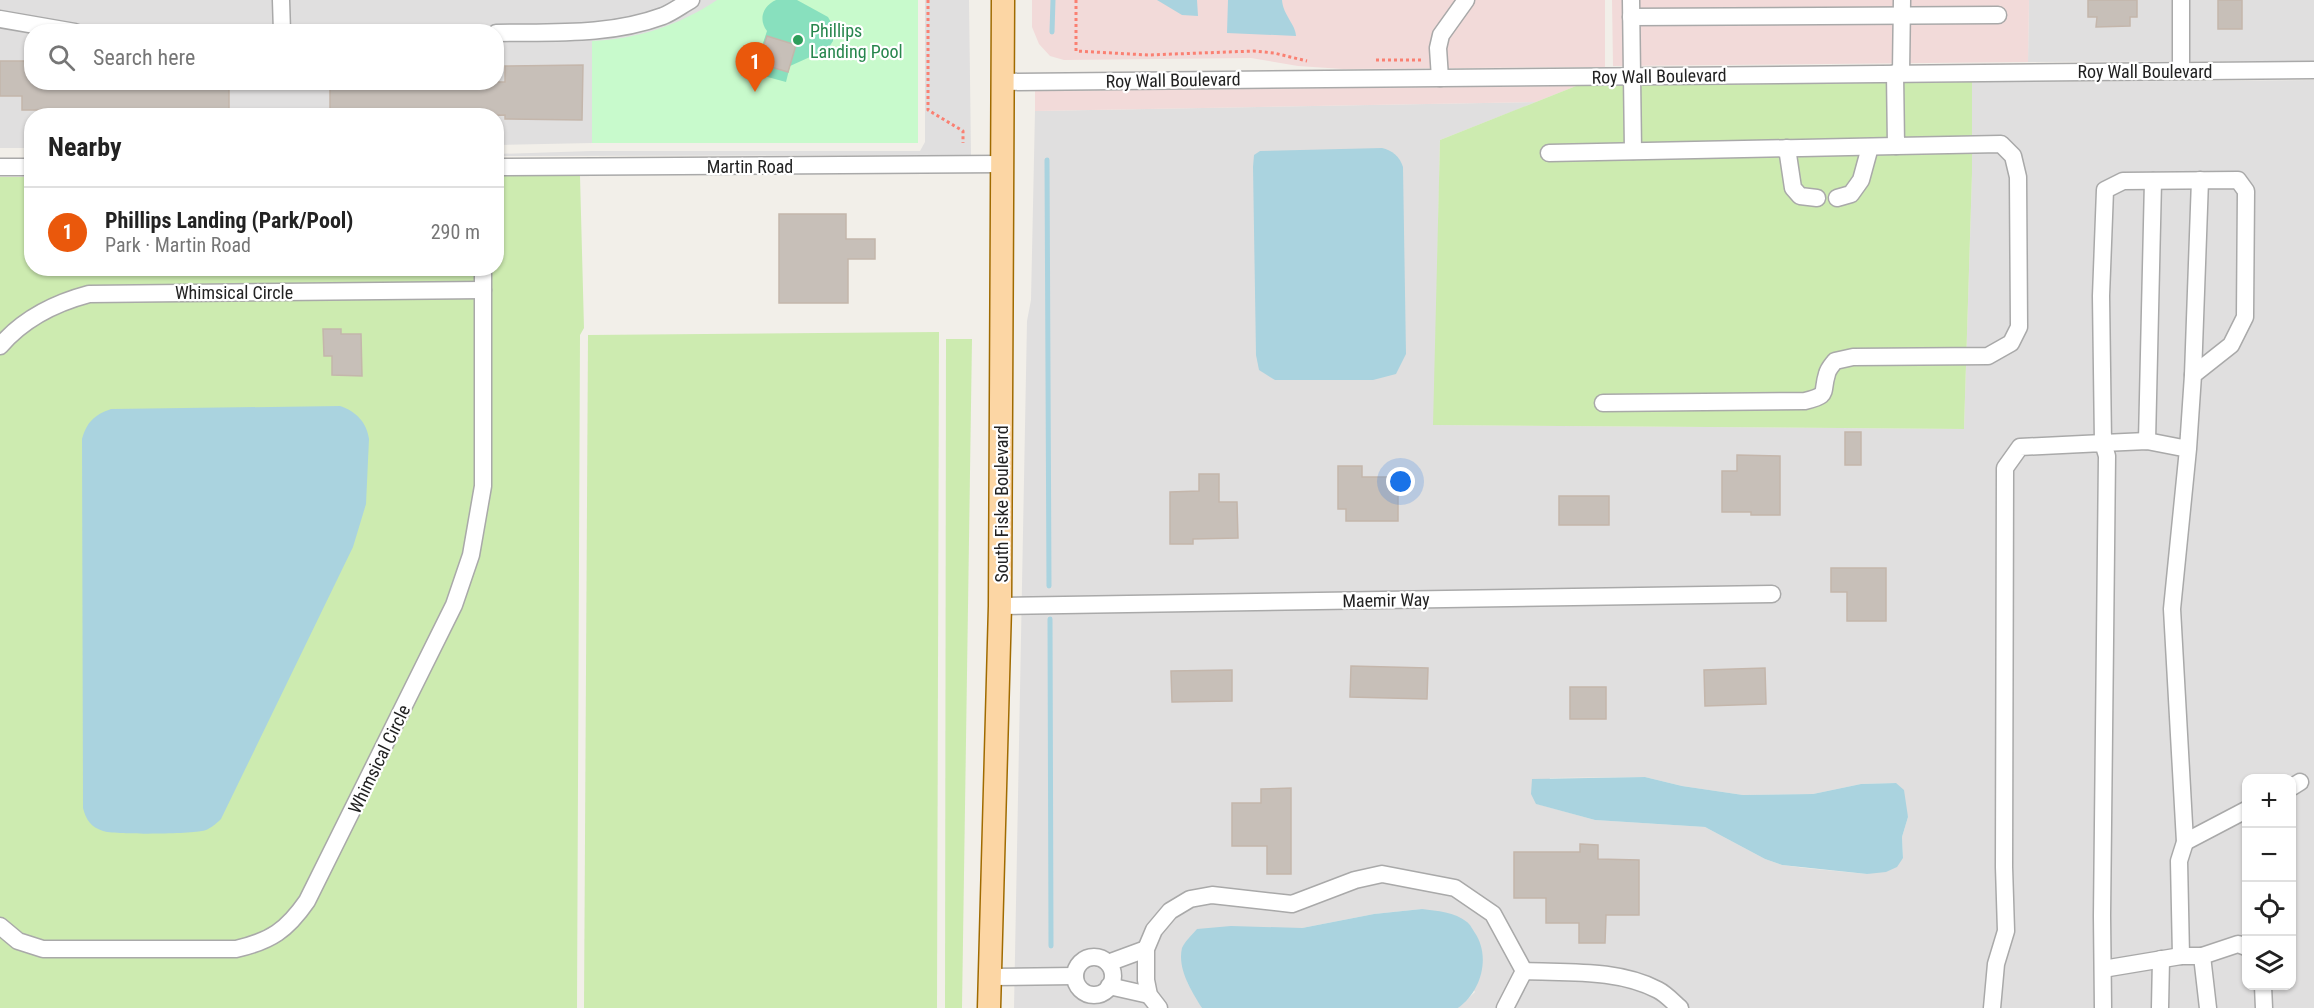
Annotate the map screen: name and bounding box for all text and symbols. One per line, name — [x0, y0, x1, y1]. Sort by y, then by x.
place label: Phillips Landing Pool — [810, 20, 903, 62]
search box — [24, 24, 504, 90]
marker: Phillips Landing Pool — [791, 33, 805, 47]
icon: search — [45, 41, 78, 74]
pin: 1 — [736, 42, 774, 92]
text: Search here — [93, 45, 195, 70]
street label: Roy Wall Boulevard — [2078, 61, 2212, 82]
street label: Roy Wall Boulevard — [1591, 64, 1727, 88]
street label: Roy Wall Boulevard — [1105, 68, 1241, 92]
text: Nearby — [48, 132, 122, 162]
street label: Martin Road — [707, 156, 793, 177]
text: Phillips Landing (Park/Pool) — [105, 208, 354, 233]
text: 1 — [62, 220, 73, 244]
text: 290 m — [431, 220, 480, 244]
text: Park · Martin Road — [105, 233, 251, 257]
street label: Whimsical Circle — [175, 282, 293, 303]
street label: South Fiske Boulevard — [991, 425, 1012, 583]
your location — [1386, 467, 1415, 496]
street label: Maemir Way — [1342, 589, 1430, 611]
street label: Whimsical Circle — [344, 701, 414, 817]
map controls — [2242, 774, 2296, 990]
button: + — [2242, 774, 2296, 828]
button: − — [2242, 828, 2296, 882]
button: locate — [2242, 882, 2296, 936]
button: layers — [2242, 936, 2296, 990]

